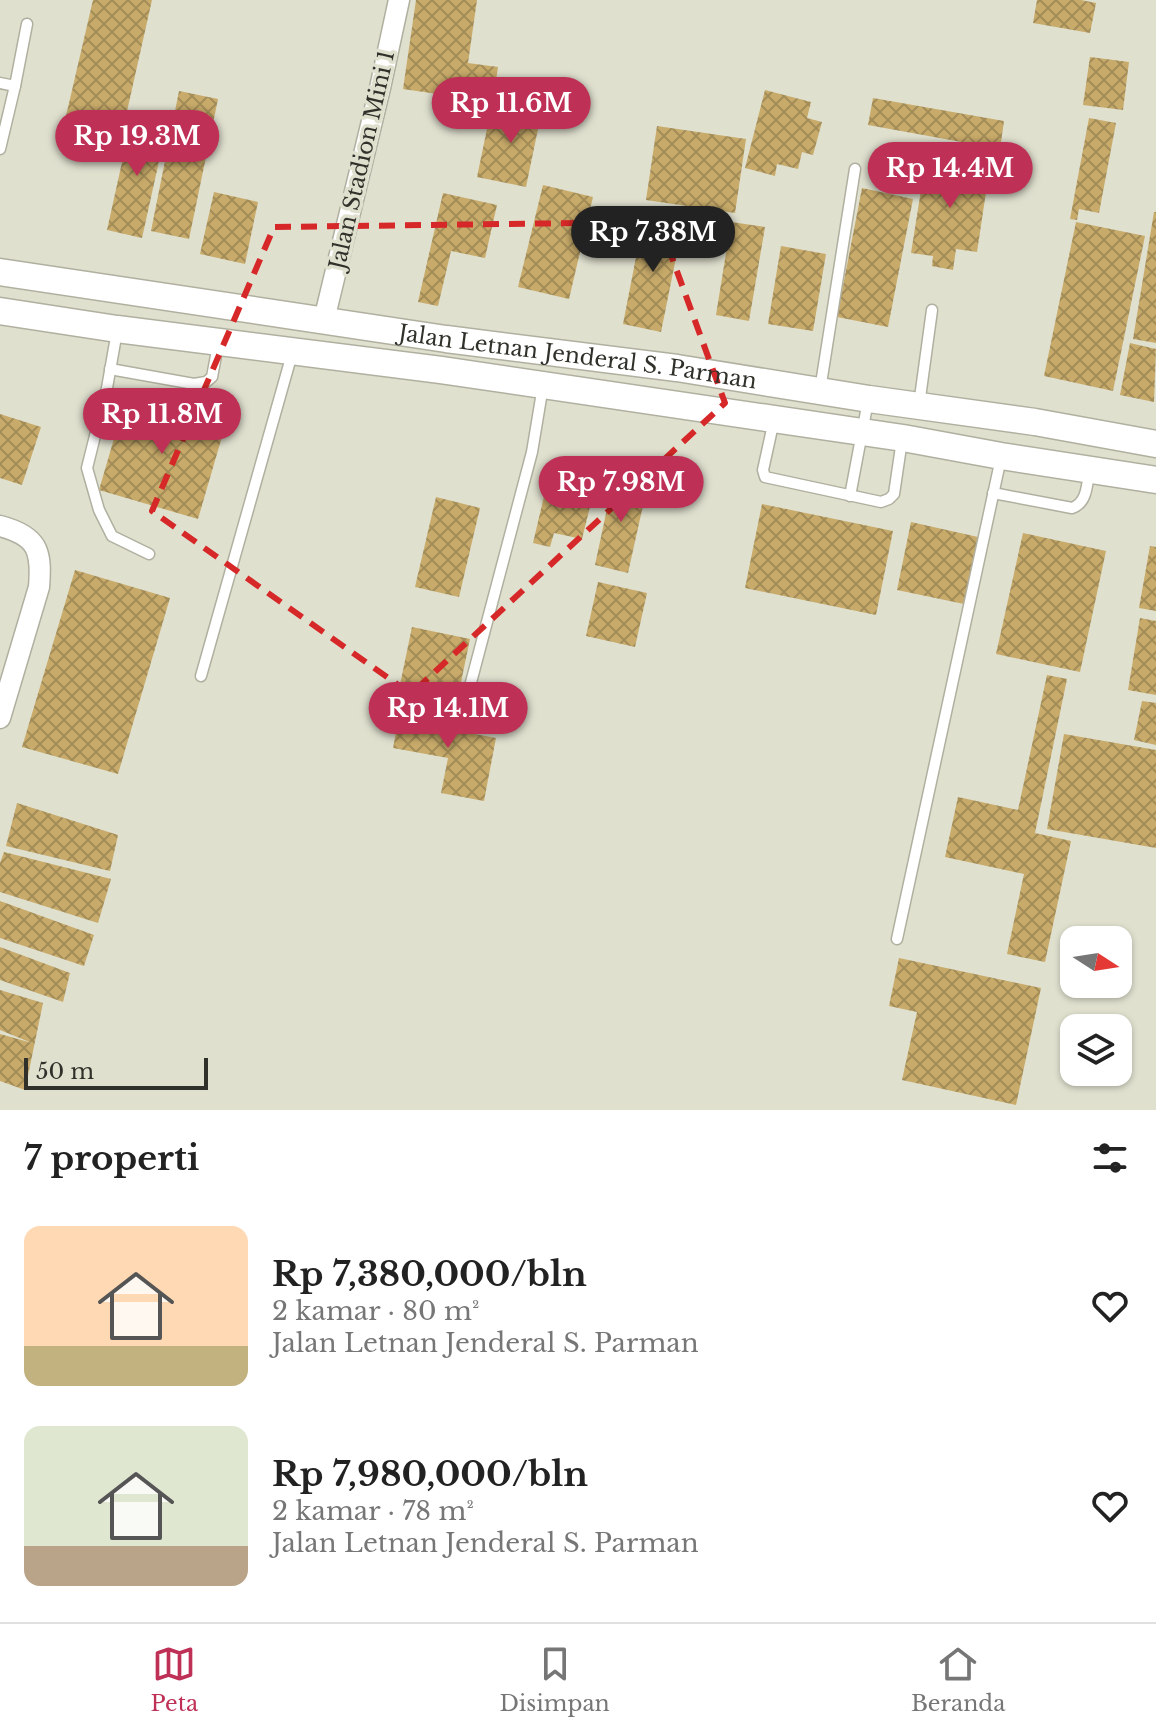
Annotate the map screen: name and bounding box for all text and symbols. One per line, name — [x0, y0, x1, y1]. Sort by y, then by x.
street label: Jalan Stadion Mini 1 — [323, 48, 400, 275]
pin: Rp 11.6M — [428, 77, 594, 145]
text: Rp 11.6M — [450, 87, 572, 119]
pin: Rp 19.3M — [54, 110, 220, 178]
text: Rp 19.3M — [73, 120, 201, 152]
pin: Rp 14.4M — [867, 142, 1033, 210]
text: Rp 14.4M — [886, 152, 1014, 184]
pin: Rp 7.38M — [570, 206, 736, 274]
text: Rp 7.38M — [589, 216, 717, 248]
street label: Jalan Letnan Jenderal S. Parman — [394, 318, 759, 394]
pin: Rp 11.8M — [79, 388, 245, 456]
text: Rp 11.8M — [101, 398, 223, 430]
pin: Rp 7.98M — [538, 456, 704, 524]
text: Rp 7.98M — [557, 466, 685, 498]
pin: Rp 14.1M — [365, 682, 531, 750]
text: Rp 14.1M — [387, 692, 509, 724]
north arrow — [1060, 926, 1132, 998]
map controls — [1060, 926, 1132, 1086]
button: layers — [1060, 1014, 1132, 1086]
scale bar — [24, 1054, 208, 1090]
text: 50 m — [36, 1058, 94, 1085]
icon: filters — [1088, 1136, 1132, 1180]
text: 7 properti — [24, 1137, 199, 1179]
text: Rp 7,380,000/bln — [272, 1253, 587, 1295]
icon: home — [88, 1258, 184, 1354]
icon: heart — [1088, 1284, 1132, 1328]
text: 2 kamar · 80 m² — [272, 1295, 479, 1327]
text: Jalan Letnan Jenderal S. Parman — [272, 1327, 699, 1359]
text: Rp 7,980,000/bln — [272, 1453, 588, 1495]
icon: home — [88, 1458, 184, 1554]
icon: heart — [1088, 1484, 1132, 1528]
text: 2 kamar · 78 m² — [272, 1495, 474, 1527]
text: Jalan Letnan Jenderal S. Parman — [272, 1527, 699, 1559]
tab: Peta — [151, 1642, 198, 1717]
tab: Disimpan — [499, 1642, 610, 1717]
tab: Beranda — [911, 1642, 1005, 1717]

